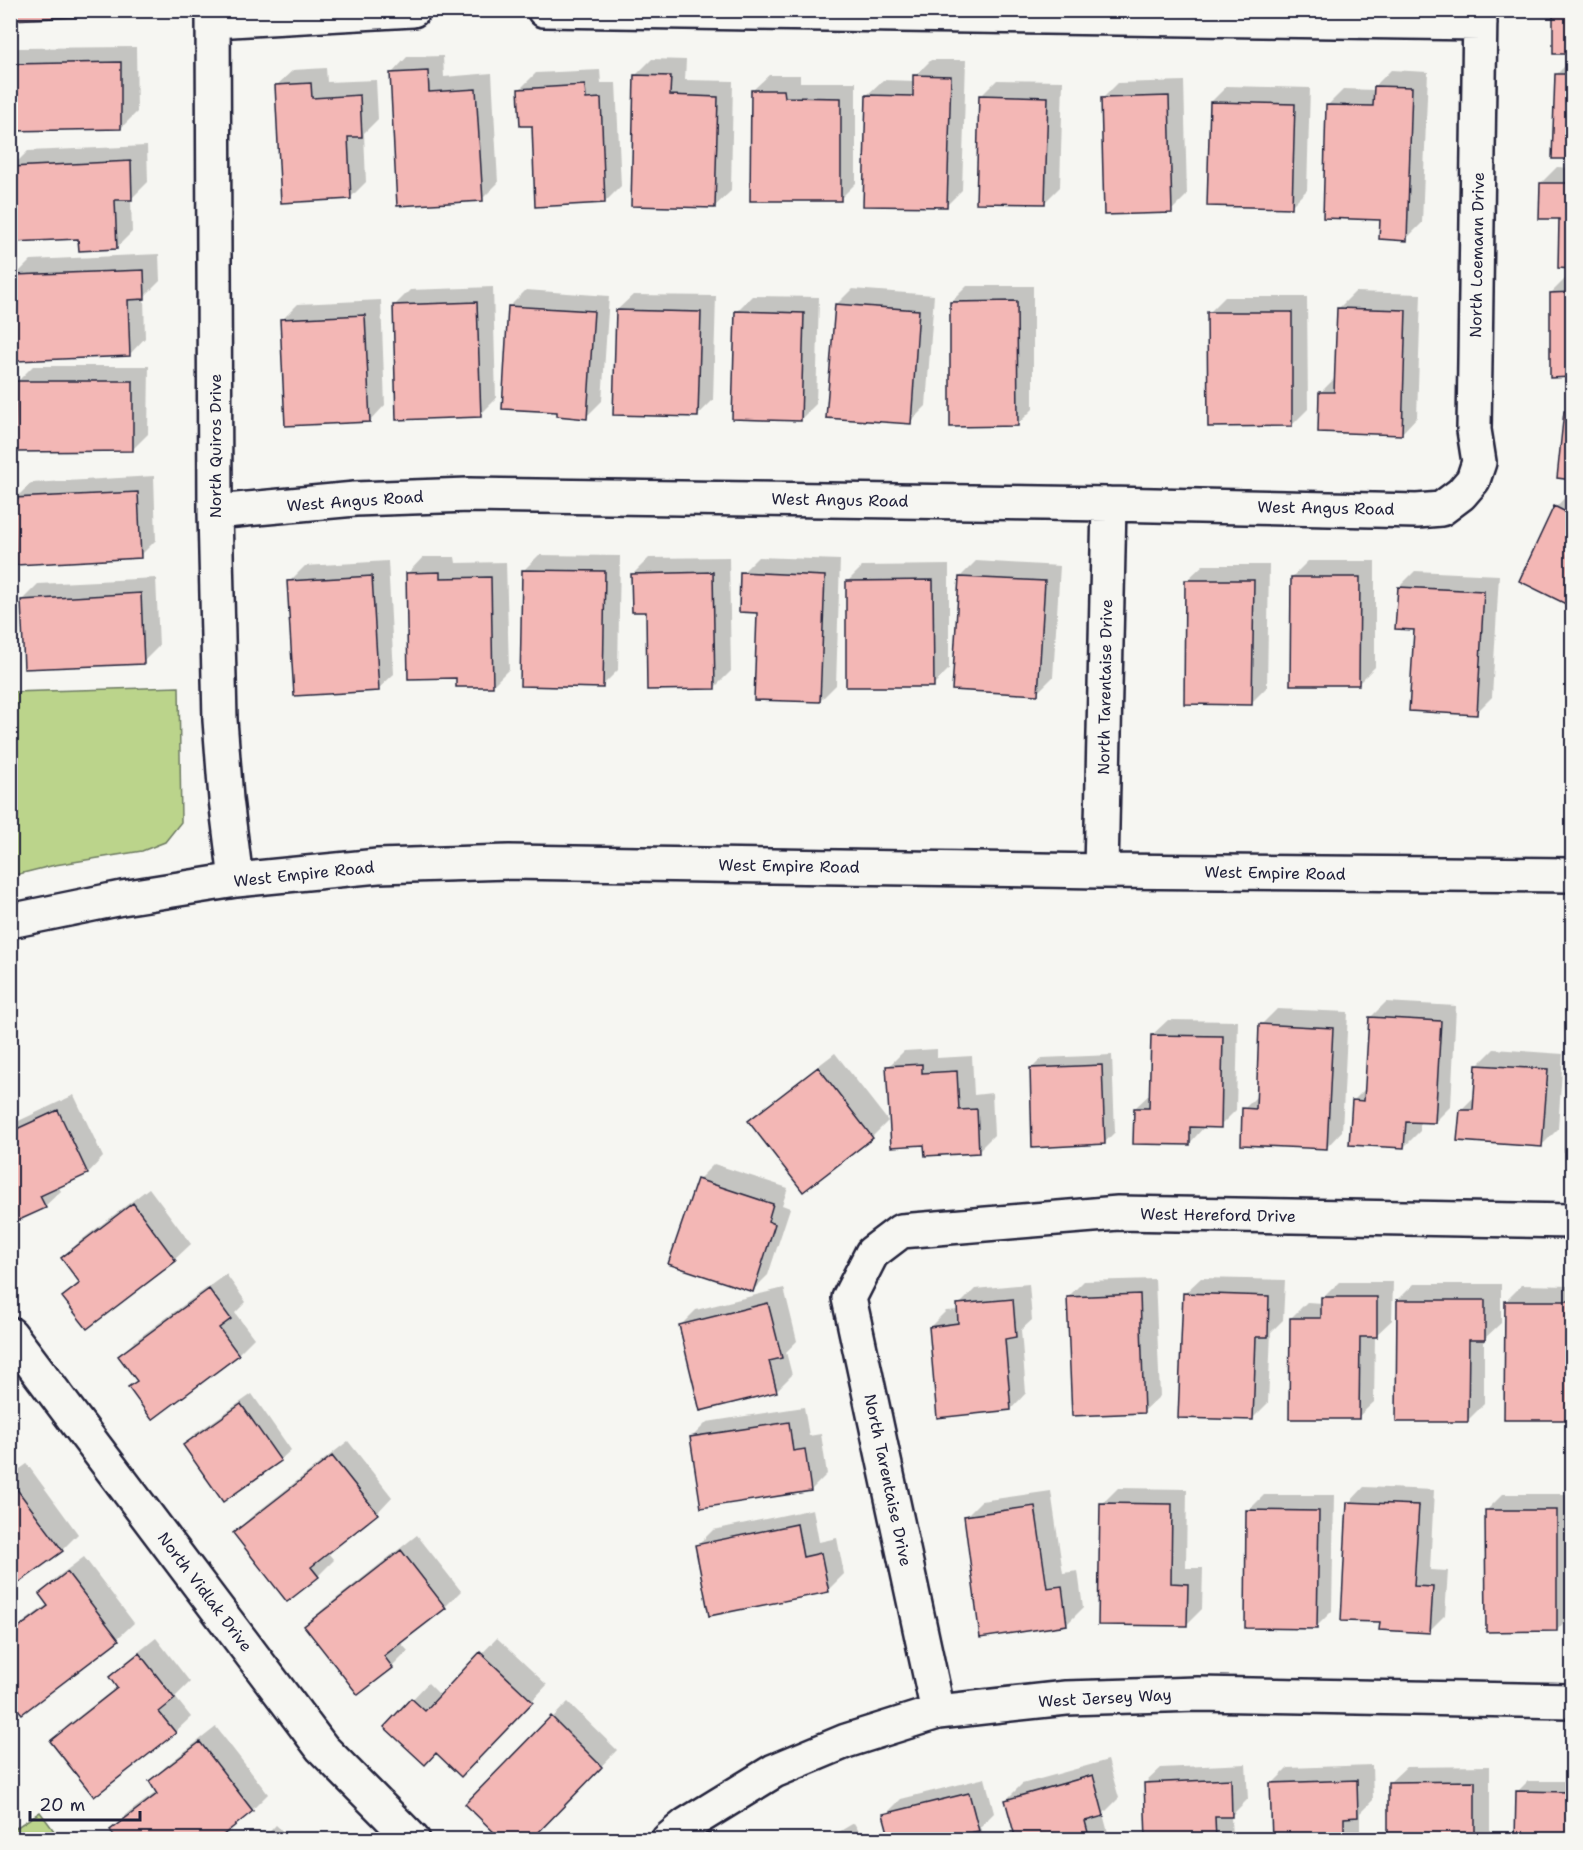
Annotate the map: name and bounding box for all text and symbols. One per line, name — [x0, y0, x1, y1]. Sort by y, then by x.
street label: North Loemann Drive — [1465, 172, 1489, 338]
street label: North Quiros Drive — [205, 374, 226, 518]
street label: West Angus Road — [286, 486, 424, 516]
street label: West Angus Road — [771, 488, 909, 512]
street label: West Angus Road — [1257, 496, 1395, 520]
street label: North Tarentaise Drive — [1093, 599, 1117, 775]
street label: West Empire Road — [718, 854, 860, 878]
street label: West Empire Road — [233, 856, 375, 892]
street label: West Empire Road — [1204, 861, 1346, 885]
street label: West Hereford Drive — [1140, 1203, 1296, 1227]
street label: North Tarentaise Drive — [859, 1392, 917, 1568]
street label: North Vidlak Drive — [153, 1528, 257, 1656]
street label: West Jersey Way — [1038, 1684, 1172, 1712]
scale bar — [30, 1784, 140, 1822]
text: 20 m — [39, 1793, 85, 1817]

